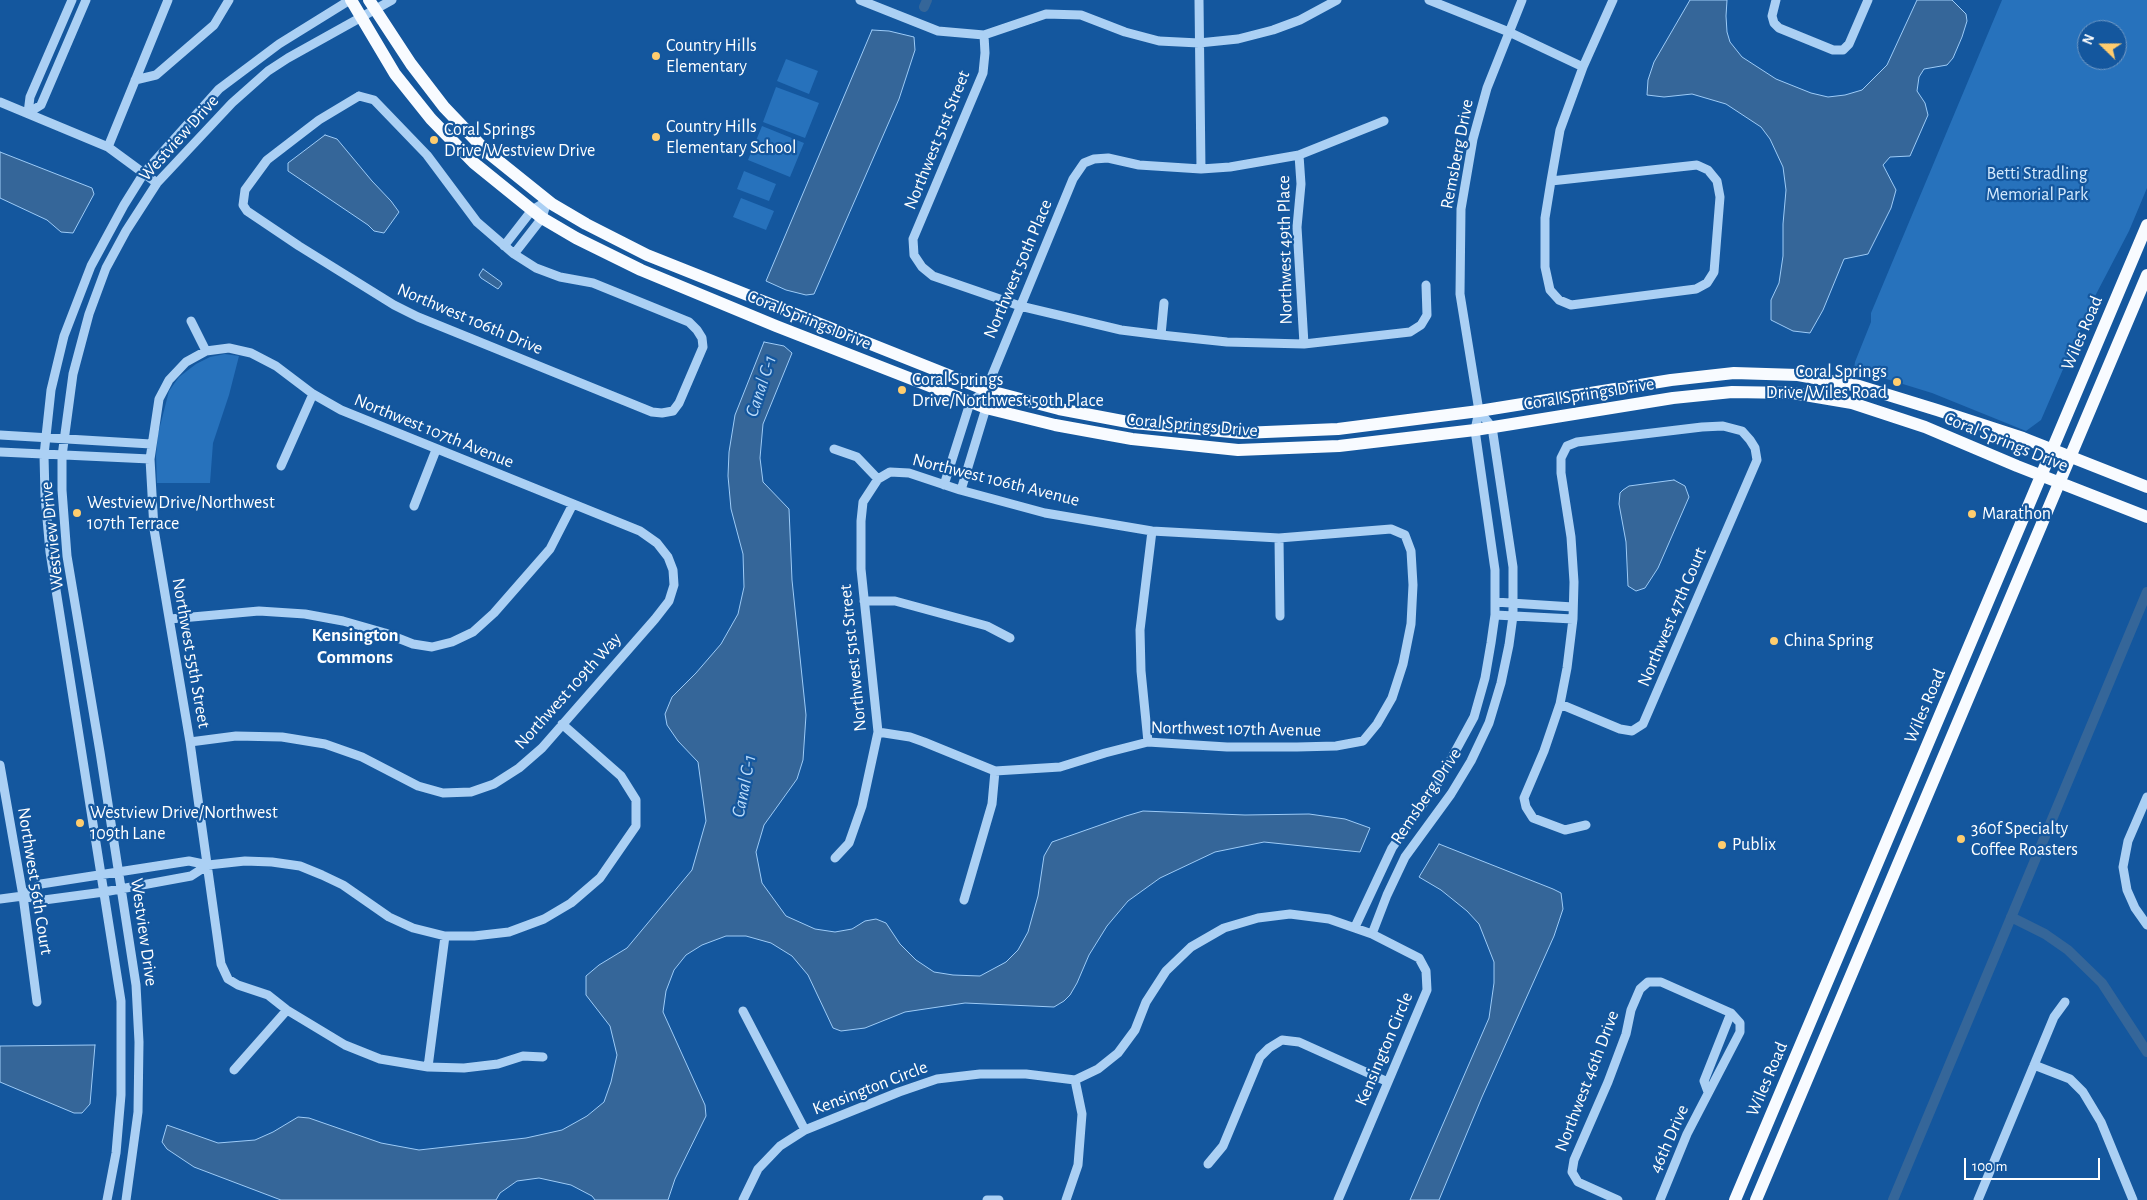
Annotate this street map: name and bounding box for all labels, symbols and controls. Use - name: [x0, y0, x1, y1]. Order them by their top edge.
- north arrow: [2077, 20, 2127, 70]
- text: N: [2081, 33, 2097, 47]
- place label: Country Hills Elementary: [666, 35, 757, 78]
- marker: Country Hills Elementary: [650, 50, 662, 62]
- street label: Northwest 51st Street: [899, 67, 975, 213]
- street label: Westview Drive: [135, 90, 223, 186]
- street label: Remsberg Drive: [1436, 97, 1478, 211]
- place label: Country Hills Elementary School: [666, 116, 796, 158]
- place label: Coral Springs Drive/Westview Drive: [444, 119, 595, 162]
- marker: Country Hills Elementary School: [650, 131, 662, 143]
- marker: Coral Springs Drive/Westview Drive: [428, 134, 440, 146]
- park label: Betti Stradling Memorial Park: [1986, 163, 2088, 205]
- street label: Northwest 49th Place: [1273, 175, 1297, 325]
- street label: Northwest 50th Place: [979, 196, 1057, 342]
- street label: Northwest 106th Drive: [394, 279, 546, 359]
- street label: Coral Springs Drive: [744, 285, 874, 355]
- street label: Wiles Road: [2057, 293, 2107, 373]
- water label: Canal C-1: [740, 352, 782, 420]
- place label: Coral Springs Drive/Wiles Road: [1766, 361, 1887, 404]
- place label: Coral Springs Drive/Northwest 50th Place: [912, 369, 1104, 412]
- street label: Coral Springs Drive: [1522, 373, 1656, 415]
- marker: Coral Springs Drive/Wiles Road: [1891, 376, 1903, 388]
- marker: Coral Springs Drive/Northwest 50th Place: [896, 384, 908, 396]
- street label: Northwest 107th Avenue: [351, 389, 517, 473]
- street label: Coral Springs Drive: [1941, 407, 2071, 477]
- street label: Coral Springs Drive: [1125, 408, 1259, 442]
- street label: Northwest 106th Avenue: [910, 449, 1082, 511]
- street label: Westview Drive: [36, 481, 68, 591]
- place label: Westview Drive/Northwest 107th Terrace: [87, 492, 275, 534]
- place label: Marathon: [1982, 503, 2051, 525]
- marker: Westview Drive/Northwest 107th Terrace: [71, 507, 83, 519]
- marker: Marathon: [1966, 508, 1978, 520]
- street label: Northwest 47th Court: [1633, 544, 1711, 690]
- street label: Northwest 55th Street: [167, 576, 215, 730]
- street label: Northwest 51st Street: [835, 583, 871, 733]
- district label: Kensington Commons: [311, 624, 399, 668]
- street label: Northwest 109th Way: [510, 628, 626, 754]
- place label: China Spring: [1784, 630, 1873, 652]
- marker: China Spring: [1768, 635, 1780, 647]
- street label: Wiles Road: [1900, 666, 1950, 746]
- street label: Northwest 107th Avenue: [1151, 717, 1321, 741]
- street label: Remsberg Drive: [1386, 744, 1466, 848]
- water label: Canal C-1: [727, 753, 761, 819]
- place label: Westview Drive/Northwest 109th Lane: [90, 802, 278, 844]
- street label: Northwest 56th Court: [13, 806, 57, 956]
- marker: Westview Drive/Northwest 109th Lane: [74, 817, 86, 829]
- place label: 360f Specialty Coffee Roasters: [1971, 818, 2078, 861]
- marker: 360f Specialty Coffee Roasters: [1955, 833, 1967, 845]
- place label: Publix: [1732, 834, 1776, 856]
- marker: Publix: [1716, 839, 1728, 851]
- street label: Westview Drive: [126, 877, 162, 987]
- street label: Kensington Circle: [1350, 989, 1418, 1109]
- street label: Northwest 46th Drive: [1550, 1007, 1624, 1155]
- street label: Wiles Road: [1742, 1039, 1792, 1119]
- street label: Kensington Circle: [809, 1056, 931, 1120]
- street label: 46th Drive: [1644, 1101, 1694, 1177]
- scale bar: [1967, 1148, 2103, 1180]
- text: 100 m: [1972, 1159, 2007, 1174]

